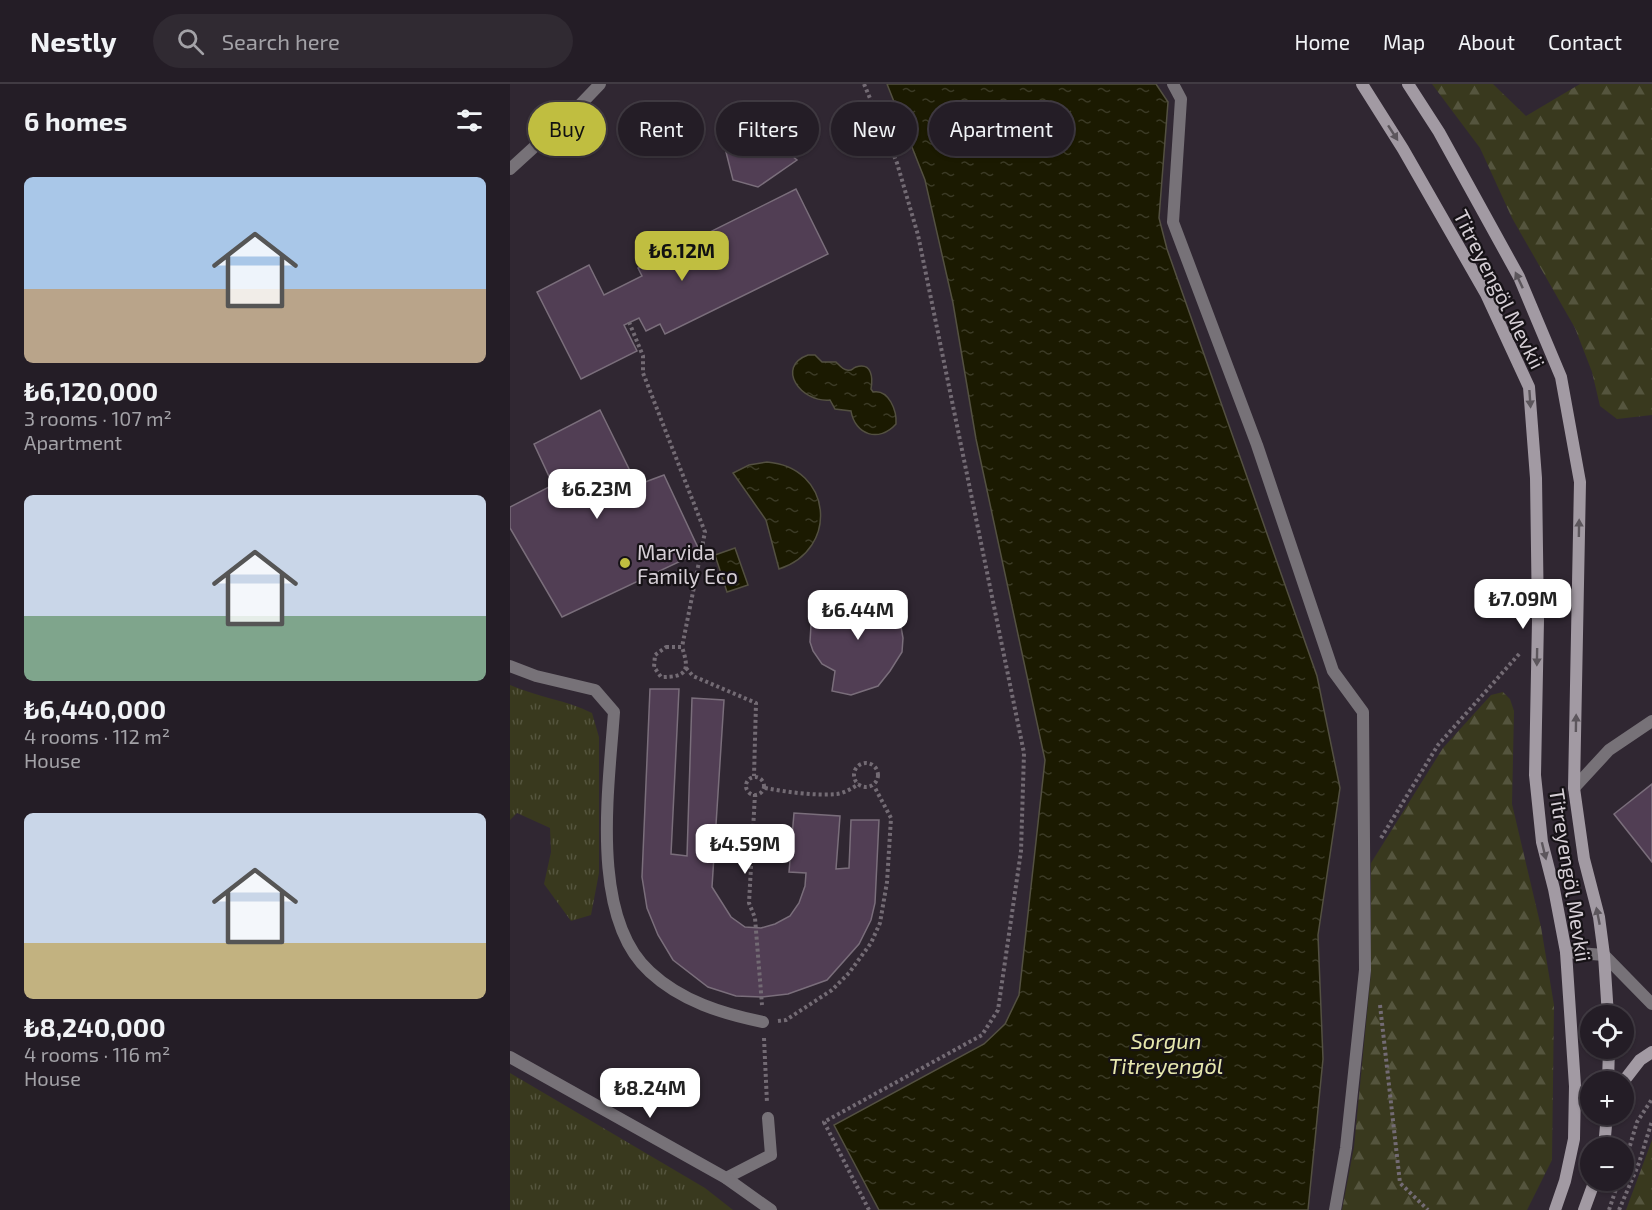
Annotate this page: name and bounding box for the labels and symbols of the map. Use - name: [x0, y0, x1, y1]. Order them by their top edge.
- one-way arrow: [1388, 125, 1399, 141]
- street label: Titreyengöl Mevkii: [1449, 205, 1551, 373]
- pin: ₺6.12M: [633, 231, 731, 282]
- one-way arrow: [1515, 272, 1524, 289]
- one-way arrow: [1525, 389, 1535, 408]
- pin: ₺6.23M: [548, 469, 646, 520]
- one-way arrow: [1575, 519, 1584, 538]
- place label: Marvida Family Eco: [637, 539, 738, 588]
- marker: Marvida Family Eco: [618, 556, 632, 570]
- pin: ₺7.09M: [1474, 579, 1572, 630]
- pin: ₺6.44M: [809, 590, 907, 641]
- one-way arrow: [1532, 647, 1542, 666]
- one-way arrow: [1571, 714, 1580, 733]
- street label: Titreyengöl Mevkii: [1545, 787, 1597, 963]
- pin: ₺4.59M: [696, 824, 794, 875]
- one-way arrow: [1540, 842, 1550, 860]
- one-way arrow: [1593, 906, 1602, 925]
- water label: Sorgun Titreyengöl: [1109, 1027, 1223, 1079]
- pin: ₺8.24M: [601, 1068, 699, 1119]

